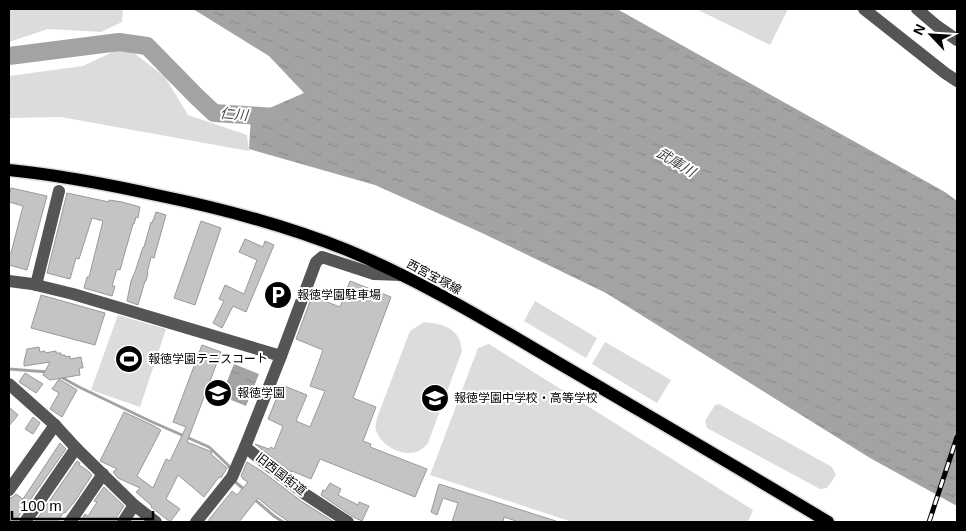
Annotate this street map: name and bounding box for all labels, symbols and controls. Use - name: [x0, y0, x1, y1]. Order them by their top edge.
- north arrow: [906, 10, 956, 60]
- text: N: [910, 22, 929, 37]
- water label: 仁川: [219, 105, 251, 123]
- water label: 武庫川: [654, 144, 700, 181]
- street label: 西宮宝塚線: [404, 257, 464, 297]
- parking icon: 報徳学園駐車場: [263, 280, 293, 310]
- place label: 報徳学園駐車場: [297, 288, 381, 302]
- sports icon: 報徳学園テニスコート: [114, 344, 144, 374]
- place label: 報徳学園テニスコート: [148, 352, 268, 366]
- school or university icon: 報徳学園: [203, 378, 233, 408]
- school or university icon: 報徳学園中学校・高等学校: [420, 383, 450, 413]
- place label: 報徳学園: [237, 386, 285, 400]
- place label: 報徳学園中学校・高等学校: [454, 391, 598, 405]
- street label: 旧西国街道: [253, 450, 309, 498]
- scale bar: [12, 488, 154, 520]
- text: 100 m: [20, 497, 62, 514]

